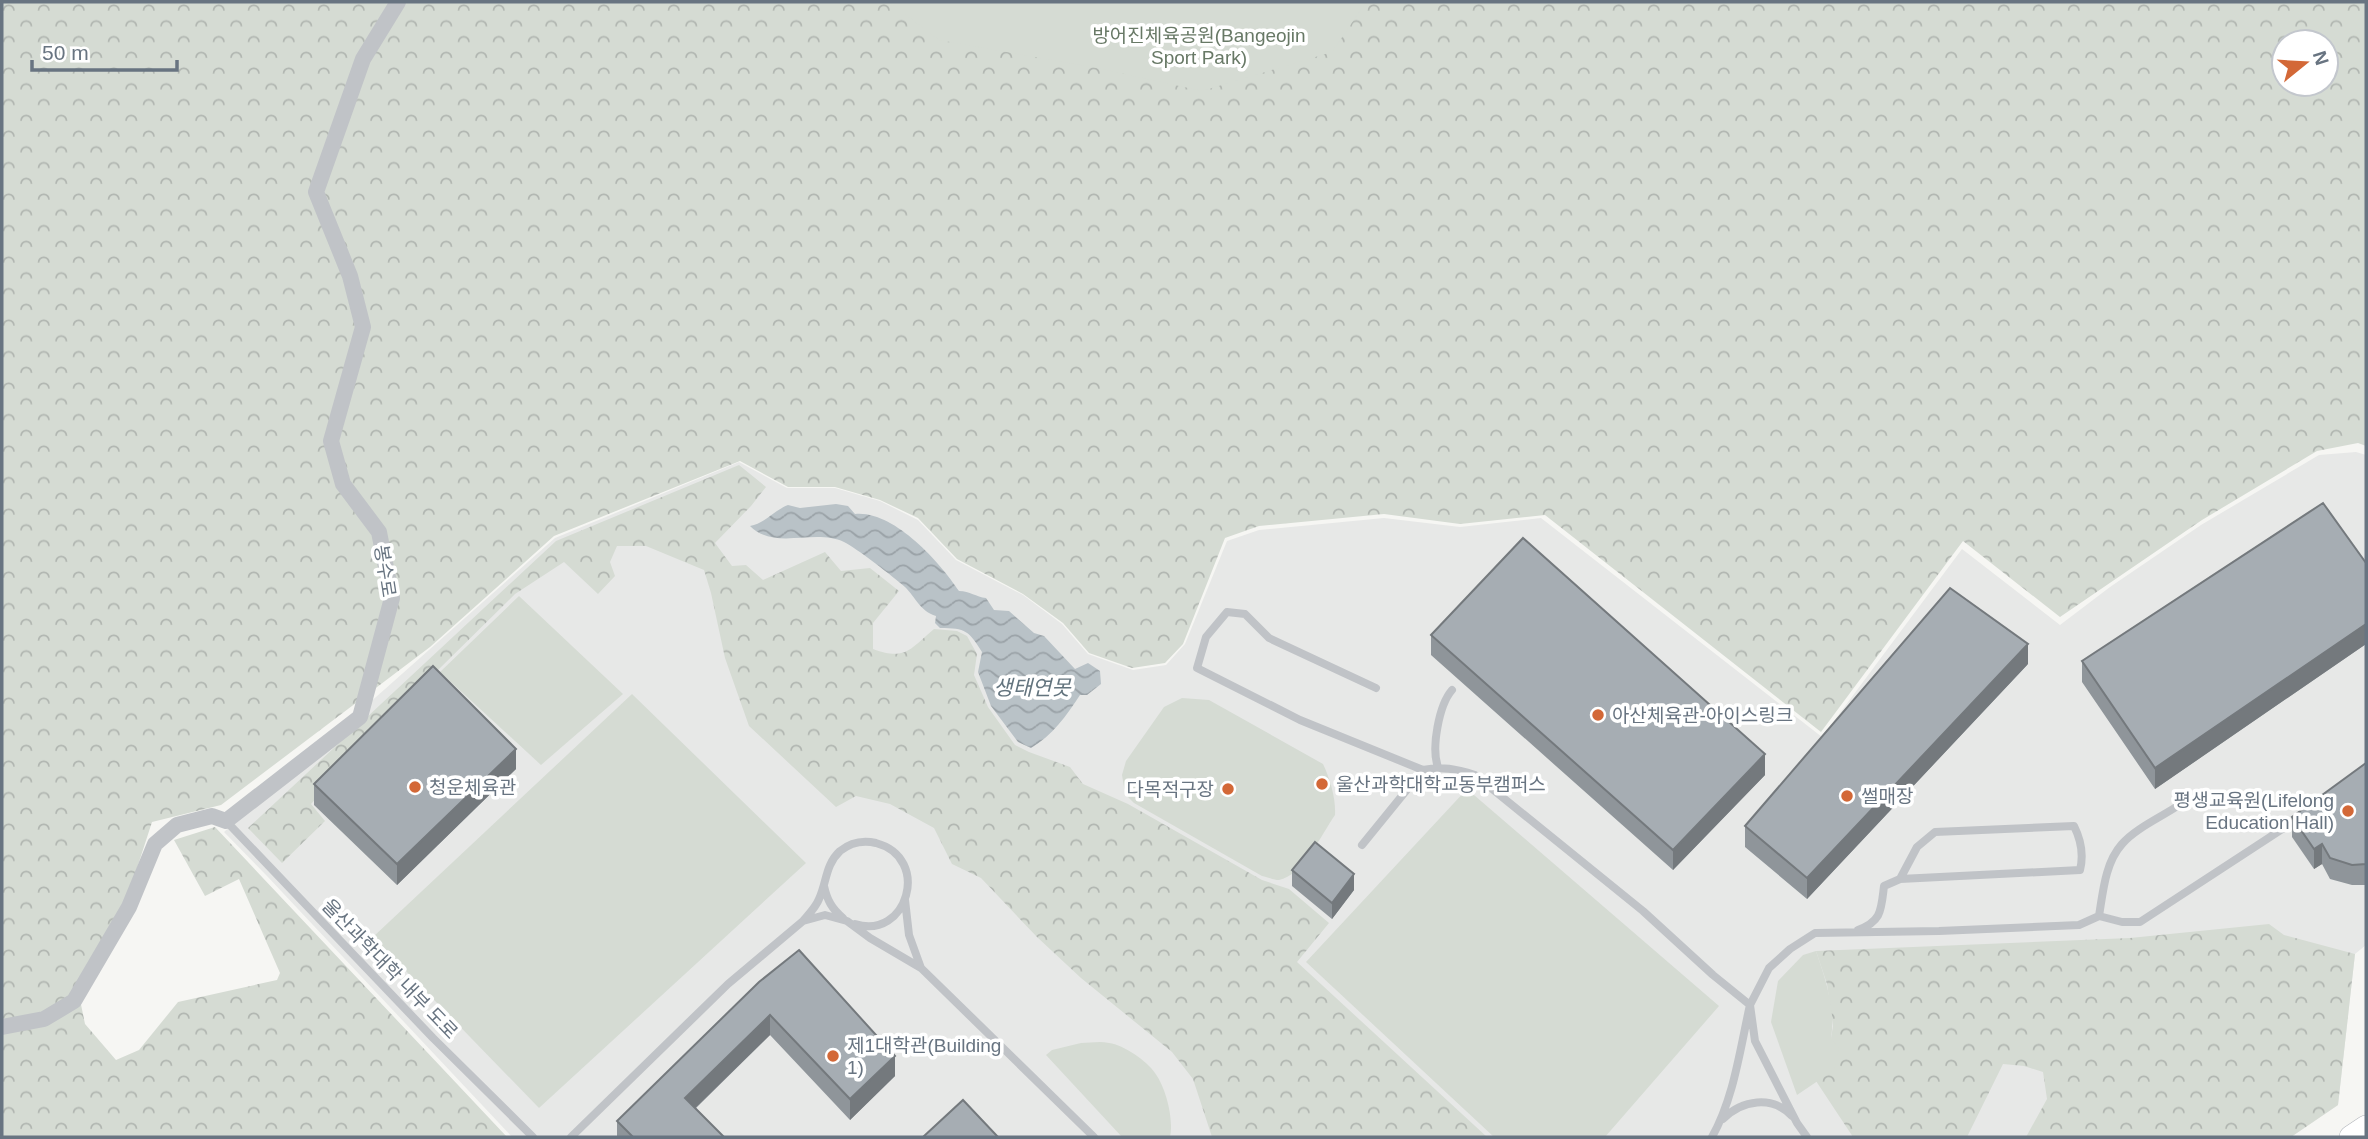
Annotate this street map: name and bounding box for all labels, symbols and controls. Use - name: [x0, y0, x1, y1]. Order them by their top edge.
- park label: 방어진체육공원(Bangeojin Sport Park): [1092, 25, 1306, 68]
- scale bar: [32, 28, 177, 72]
- north arrow: [2270, 28, 2340, 98]
- text: 50 m: [42, 41, 89, 64]
- text: N: [2309, 48, 2333, 68]
- street label: 봉수로: [371, 543, 399, 599]
- water label: 생태연못: [993, 676, 1072, 699]
- place label: 아산체육관-아이스링크: [1612, 705, 1793, 726]
- marker: 아산체육관-아이스링크: [1590, 707, 1606, 723]
- place label: 울산과학대학교동부캠퍼스: [1336, 774, 1546, 795]
- marker: 울산과학대학교동부캠퍼스: [1314, 776, 1330, 792]
- place label: 청운체육관: [429, 777, 516, 798]
- marker: 청운체육관: [407, 779, 423, 795]
- place label: 다목적구장: [1127, 779, 1214, 800]
- marker: 다목적구장: [1220, 781, 1236, 797]
- place label: 썰매장: [1861, 786, 1913, 807]
- marker: 썰매장: [1839, 788, 1855, 804]
- place label: 평생교육원(Lifelong Education Hall): [2174, 790, 2334, 833]
- marker: 평생교육원(Lifelong Education Hall): [2340, 803, 2356, 819]
- street label: 울산과학대학 내부 도로: [318, 895, 462, 1043]
- place label: 제1대학관(Building 1): [847, 1035, 1001, 1078]
- marker: 제1대학관(Building 1): [825, 1048, 841, 1064]

